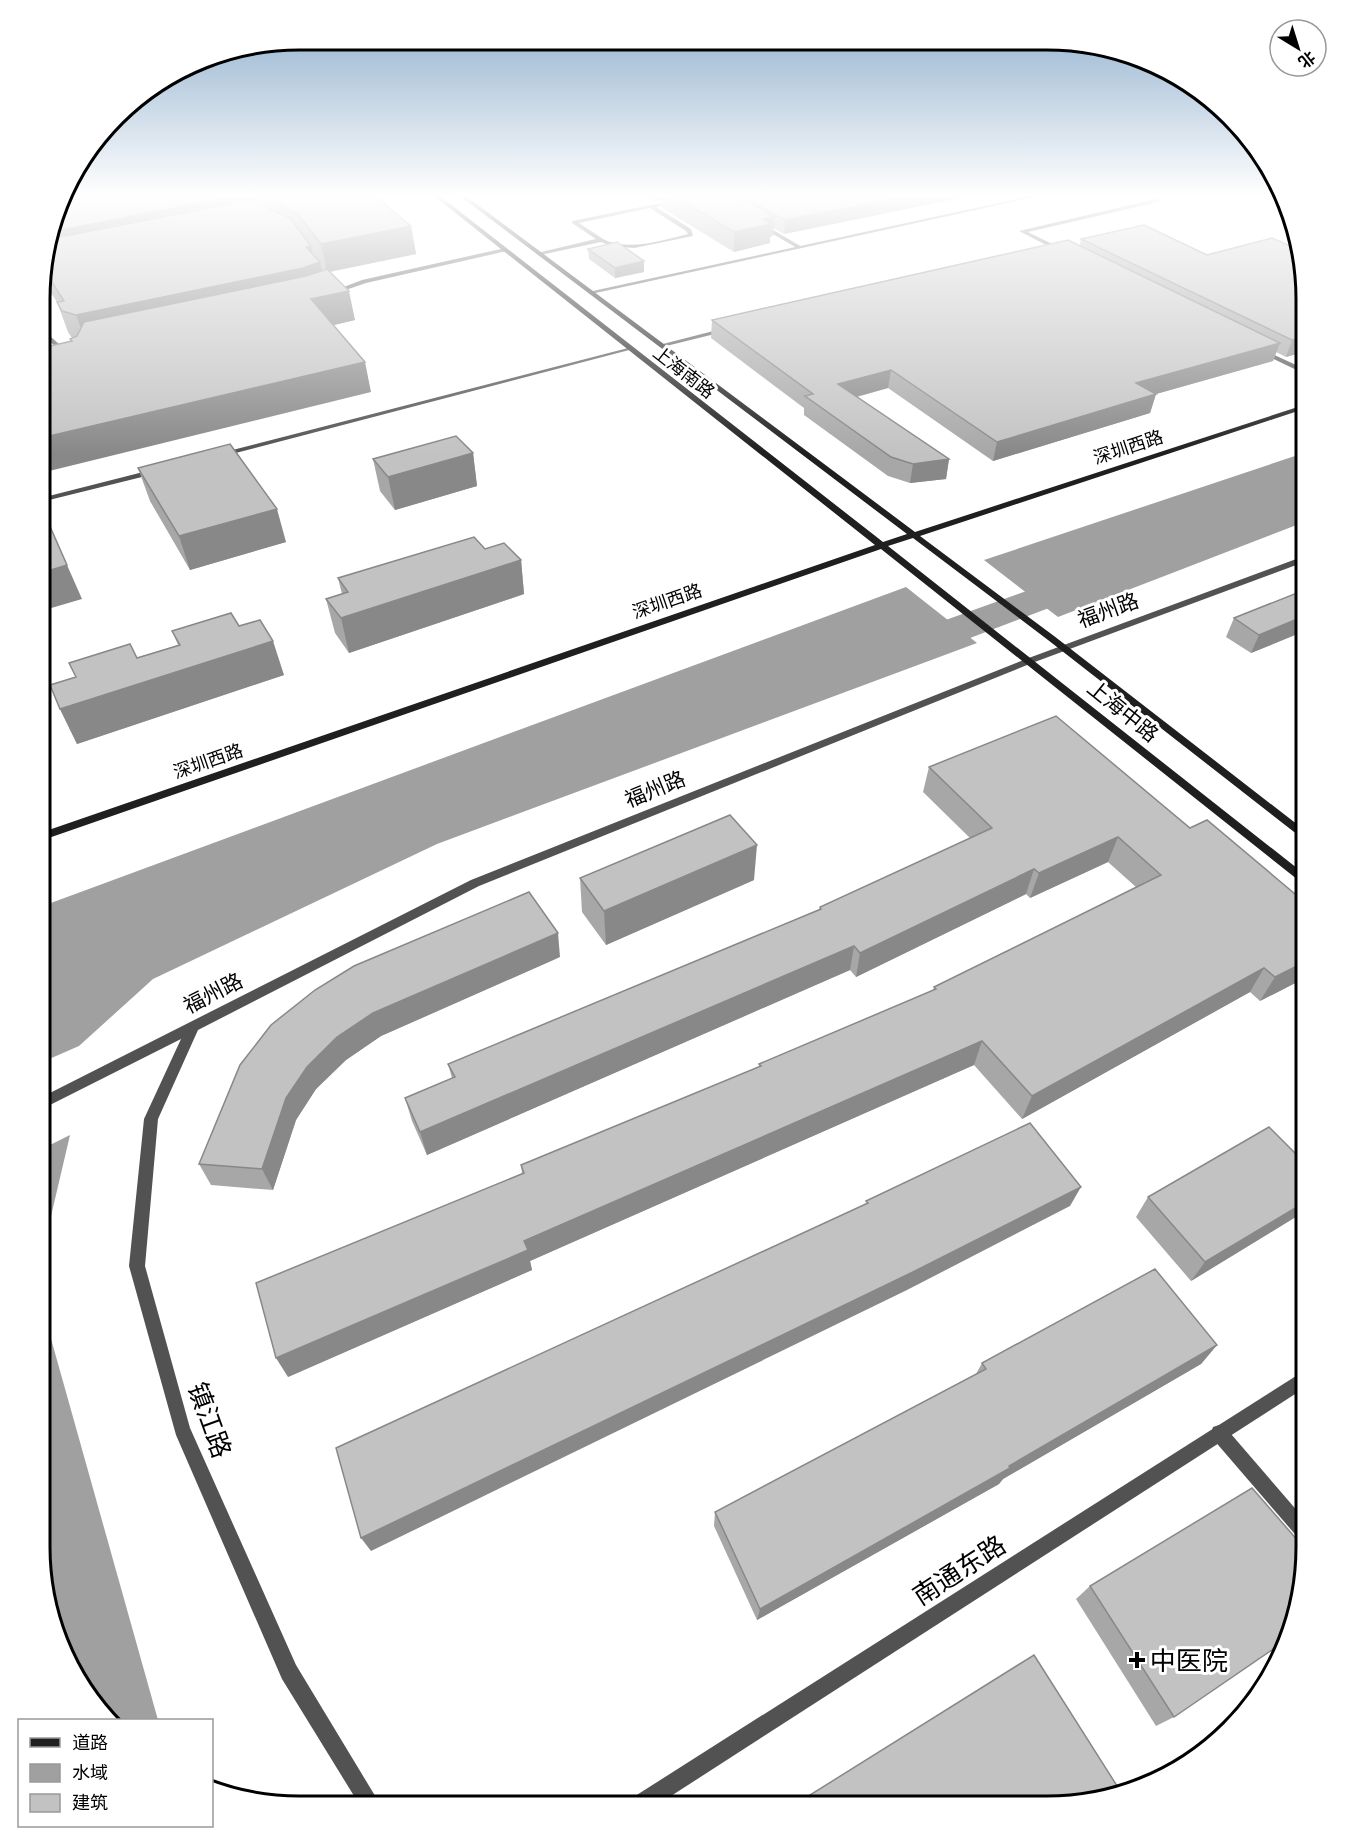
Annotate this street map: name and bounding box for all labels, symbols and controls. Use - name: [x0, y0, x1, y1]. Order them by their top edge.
- north arrow: [1268, 18, 1328, 78]
- text: 北: [1295, 47, 1320, 73]
- street label: 上海南路: [649, 342, 719, 402]
- street label: 深圳西路: [1091, 426, 1165, 468]
- street label: 深圳西路: [630, 579, 704, 623]
- street label: 福州路: [1074, 587, 1142, 633]
- street label: 上海中路: [1082, 675, 1164, 747]
- street label: 深圳西路: [171, 739, 245, 783]
- street label: 福州路: [621, 766, 689, 812]
- street label: 福州路: [179, 968, 247, 1018]
- street label: 镇江路: [182, 1378, 238, 1462]
- street label: 南通东路: [907, 1529, 1011, 1611]
- place label: 中医院: [1150, 1645, 1228, 1676]
- marker: 中医院: [1128, 1651, 1146, 1669]
- legend: [18, 1719, 213, 1827]
- text: 道路: [72, 1732, 108, 1753]
- text: 水域: [72, 1762, 108, 1783]
- text: 建筑: [72, 1792, 108, 1813]

